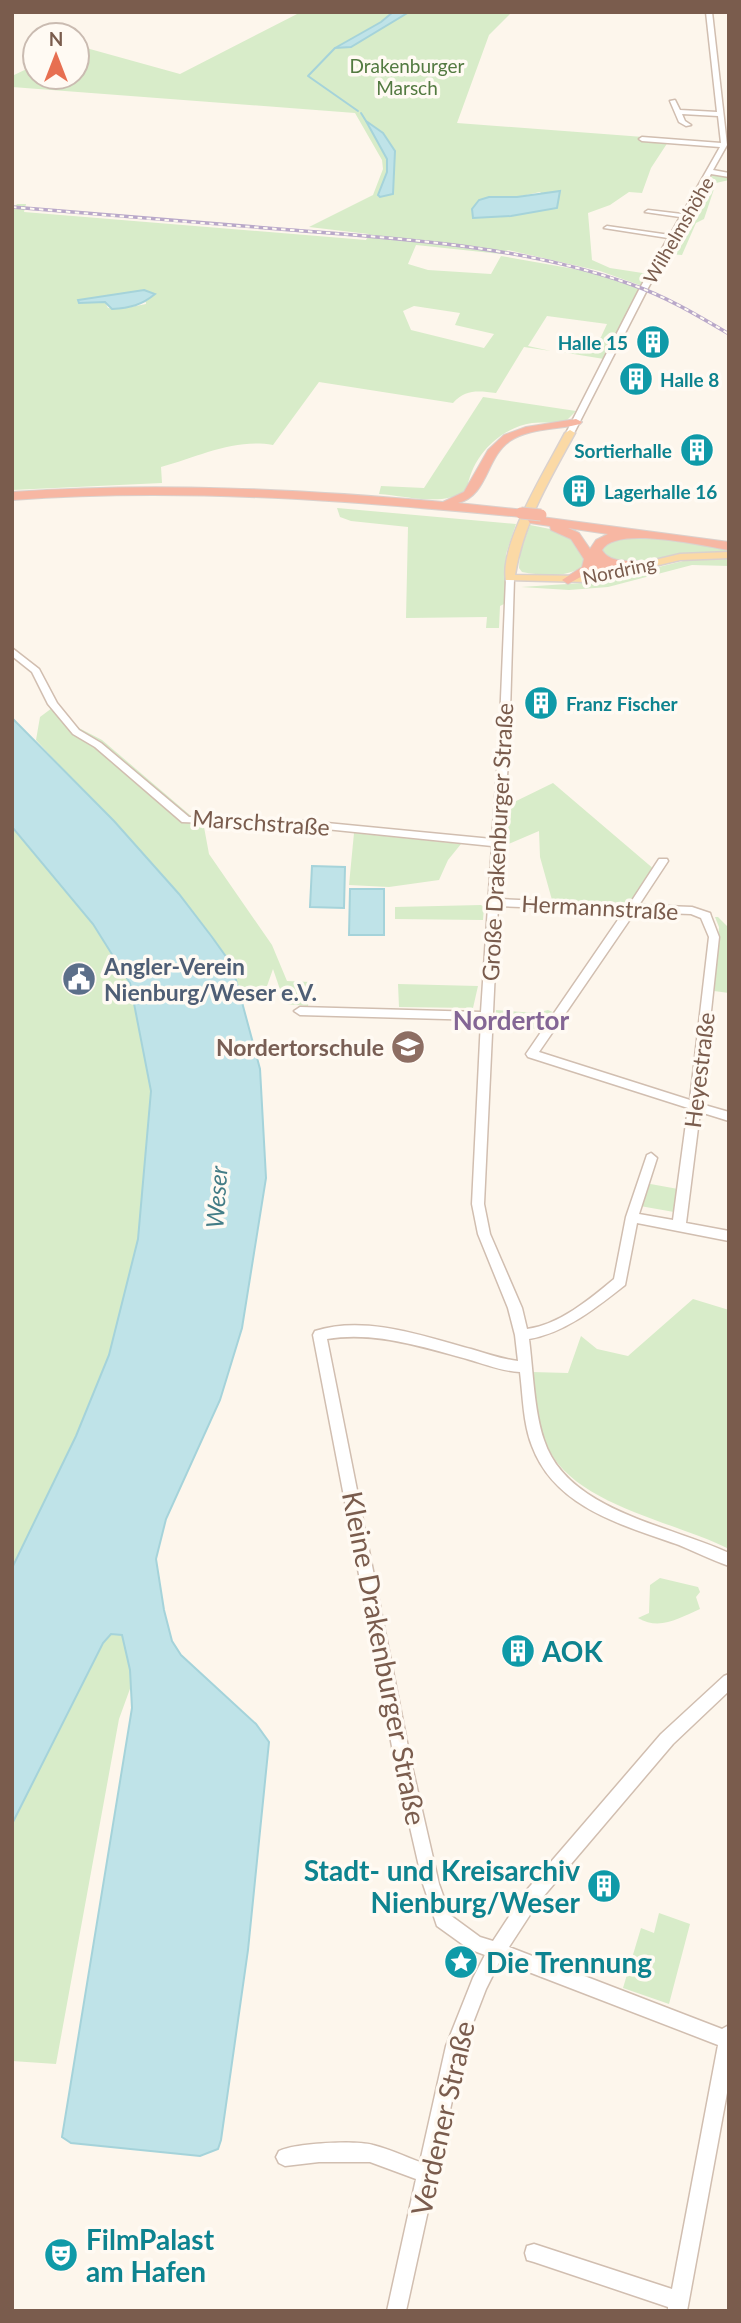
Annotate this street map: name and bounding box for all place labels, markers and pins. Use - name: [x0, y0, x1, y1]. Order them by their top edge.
- building icon: Halle 15: [634, 323, 672, 361]
- place label: Halle 15: [558, 331, 628, 354]
- building icon: Halle 8: [617, 360, 655, 398]
- place label: Halle 8: [660, 368, 719, 391]
- building icon: Sortierhalle: [678, 431, 716, 469]
- place label: Sortierhalle: [574, 439, 672, 462]
- building icon: Lagerhalle 16: [560, 472, 598, 510]
- place label: Lagerhalle 16: [604, 480, 717, 503]
- building icon: Franz Fischer: [522, 684, 560, 722]
- place label: Franz Fischer: [566, 692, 679, 715]
- place label: Angler-Verein Nienburg/Weser e.V.: [103, 952, 317, 1006]
- public building icon: Angler-Verein Nienburg/Weser e.V.: [60, 960, 98, 998]
- school or university icon: Nordertorschule: [389, 1028, 427, 1066]
- place label: Nordertorschule: [216, 1033, 384, 1061]
- building icon: AOK: [499, 1632, 537, 1670]
- place label: AOK: [541, 1634, 603, 1668]
- place label: Stadt- und Kreisarchiv Nienburg/Weser: [304, 1853, 581, 1919]
- building icon: Stadt- und Kreisarchiv Nienburg/Weser: [585, 1867, 623, 1905]
- place icon: Die Trennung: [442, 1943, 480, 1981]
- place label: Die Trennung: [486, 1945, 652, 1979]
- place label: FilmPalast am Hafen: [86, 2222, 215, 2288]
- theatre icon: FilmPalast am Hafen: [42, 2236, 80, 2274]

